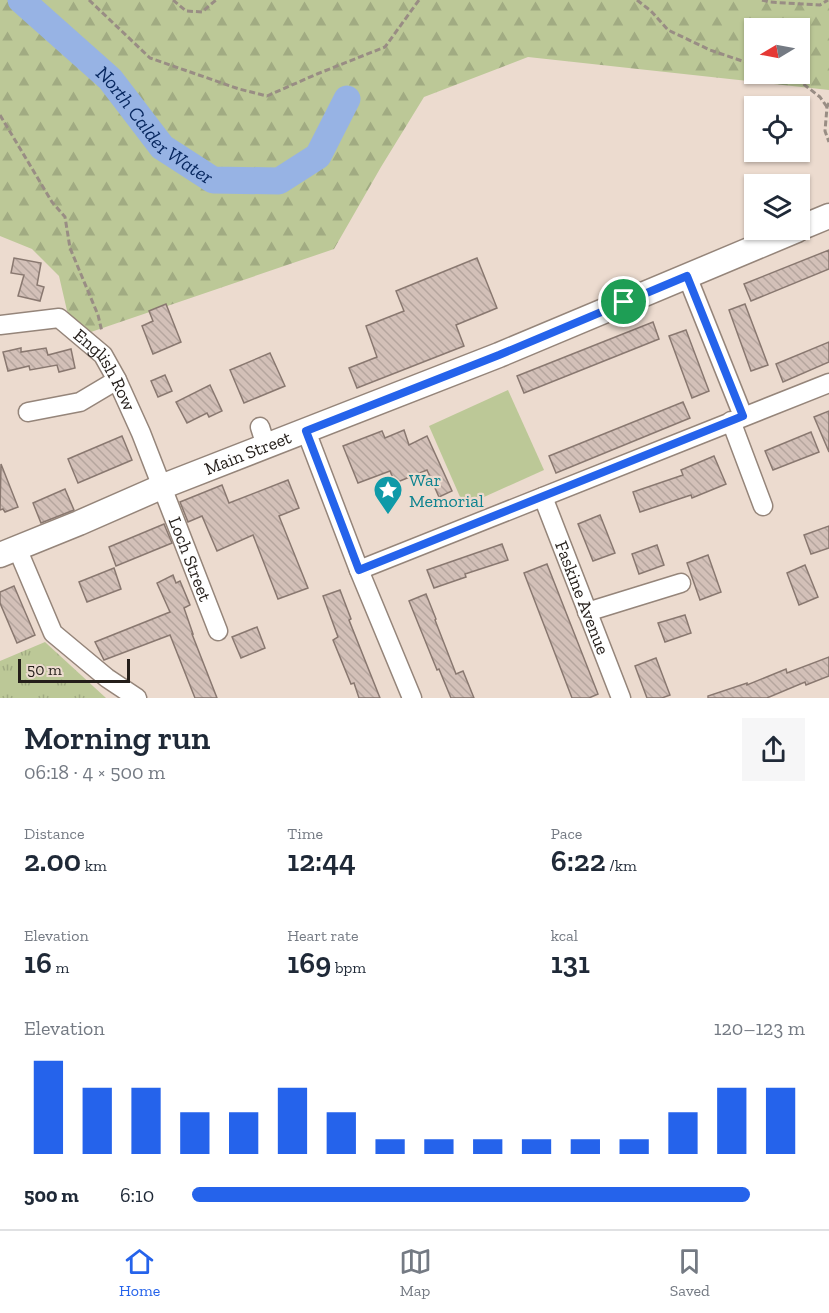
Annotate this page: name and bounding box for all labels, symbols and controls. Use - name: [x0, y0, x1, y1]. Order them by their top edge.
- north arrow: [744, 18, 810, 84]
- map controls: [744, 18, 810, 240]
- water label: North Calder Water: [91, 61, 218, 189]
- button: locate: [744, 96, 810, 162]
- button: layers: [744, 174, 810, 240]
- pin: [598, 276, 649, 327]
- icon: arrive: [607, 285, 640, 318]
- street label: English Row: [69, 324, 141, 414]
- street label: Main Street: [201, 426, 295, 480]
- place label: War Memorial: [409, 469, 484, 512]
- place icon: War Memorial: [372, 474, 404, 516]
- street label: Loch Street: [164, 514, 216, 605]
- street label: Faskine Avenue: [550, 538, 614, 658]
- scale bar: [18, 656, 130, 684]
- text: 50 m: [27, 660, 62, 679]
- text: Morning run: [24, 718, 210, 757]
- button: share: [742, 718, 805, 781]
- text: 06:18 · 4 × 500 m: [24, 760, 165, 784]
- text: Distance: [24, 824, 85, 843]
- text: Time: [287, 824, 323, 843]
- text: Pace: [551, 824, 582, 843]
- text: 2.00: [24, 843, 81, 879]
- text: 12:44: [287, 843, 356, 879]
- text: 6:22: [551, 843, 606, 879]
- text: km: [81, 856, 107, 875]
- text: /km: [606, 856, 637, 875]
- text: Elevation: [24, 926, 89, 945]
- text: Heart rate: [287, 926, 358, 945]
- text: kcal: [551, 926, 578, 945]
- text: 16: [24, 945, 52, 981]
- text: 169: [287, 945, 331, 981]
- text: 131: [551, 945, 590, 981]
- text: m: [52, 958, 69, 977]
- text: bpm: [331, 958, 366, 977]
- text: Elevation: [24, 1016, 105, 1040]
- text: 120–123 m: [714, 1016, 805, 1040]
- text: 500 m: [24, 1183, 79, 1207]
- text: 6:10: [120, 1183, 154, 1207]
- tab: Home: [119, 1245, 160, 1300]
- tab: Map: [399, 1245, 432, 1300]
- tab: Saved: [670, 1245, 710, 1300]

